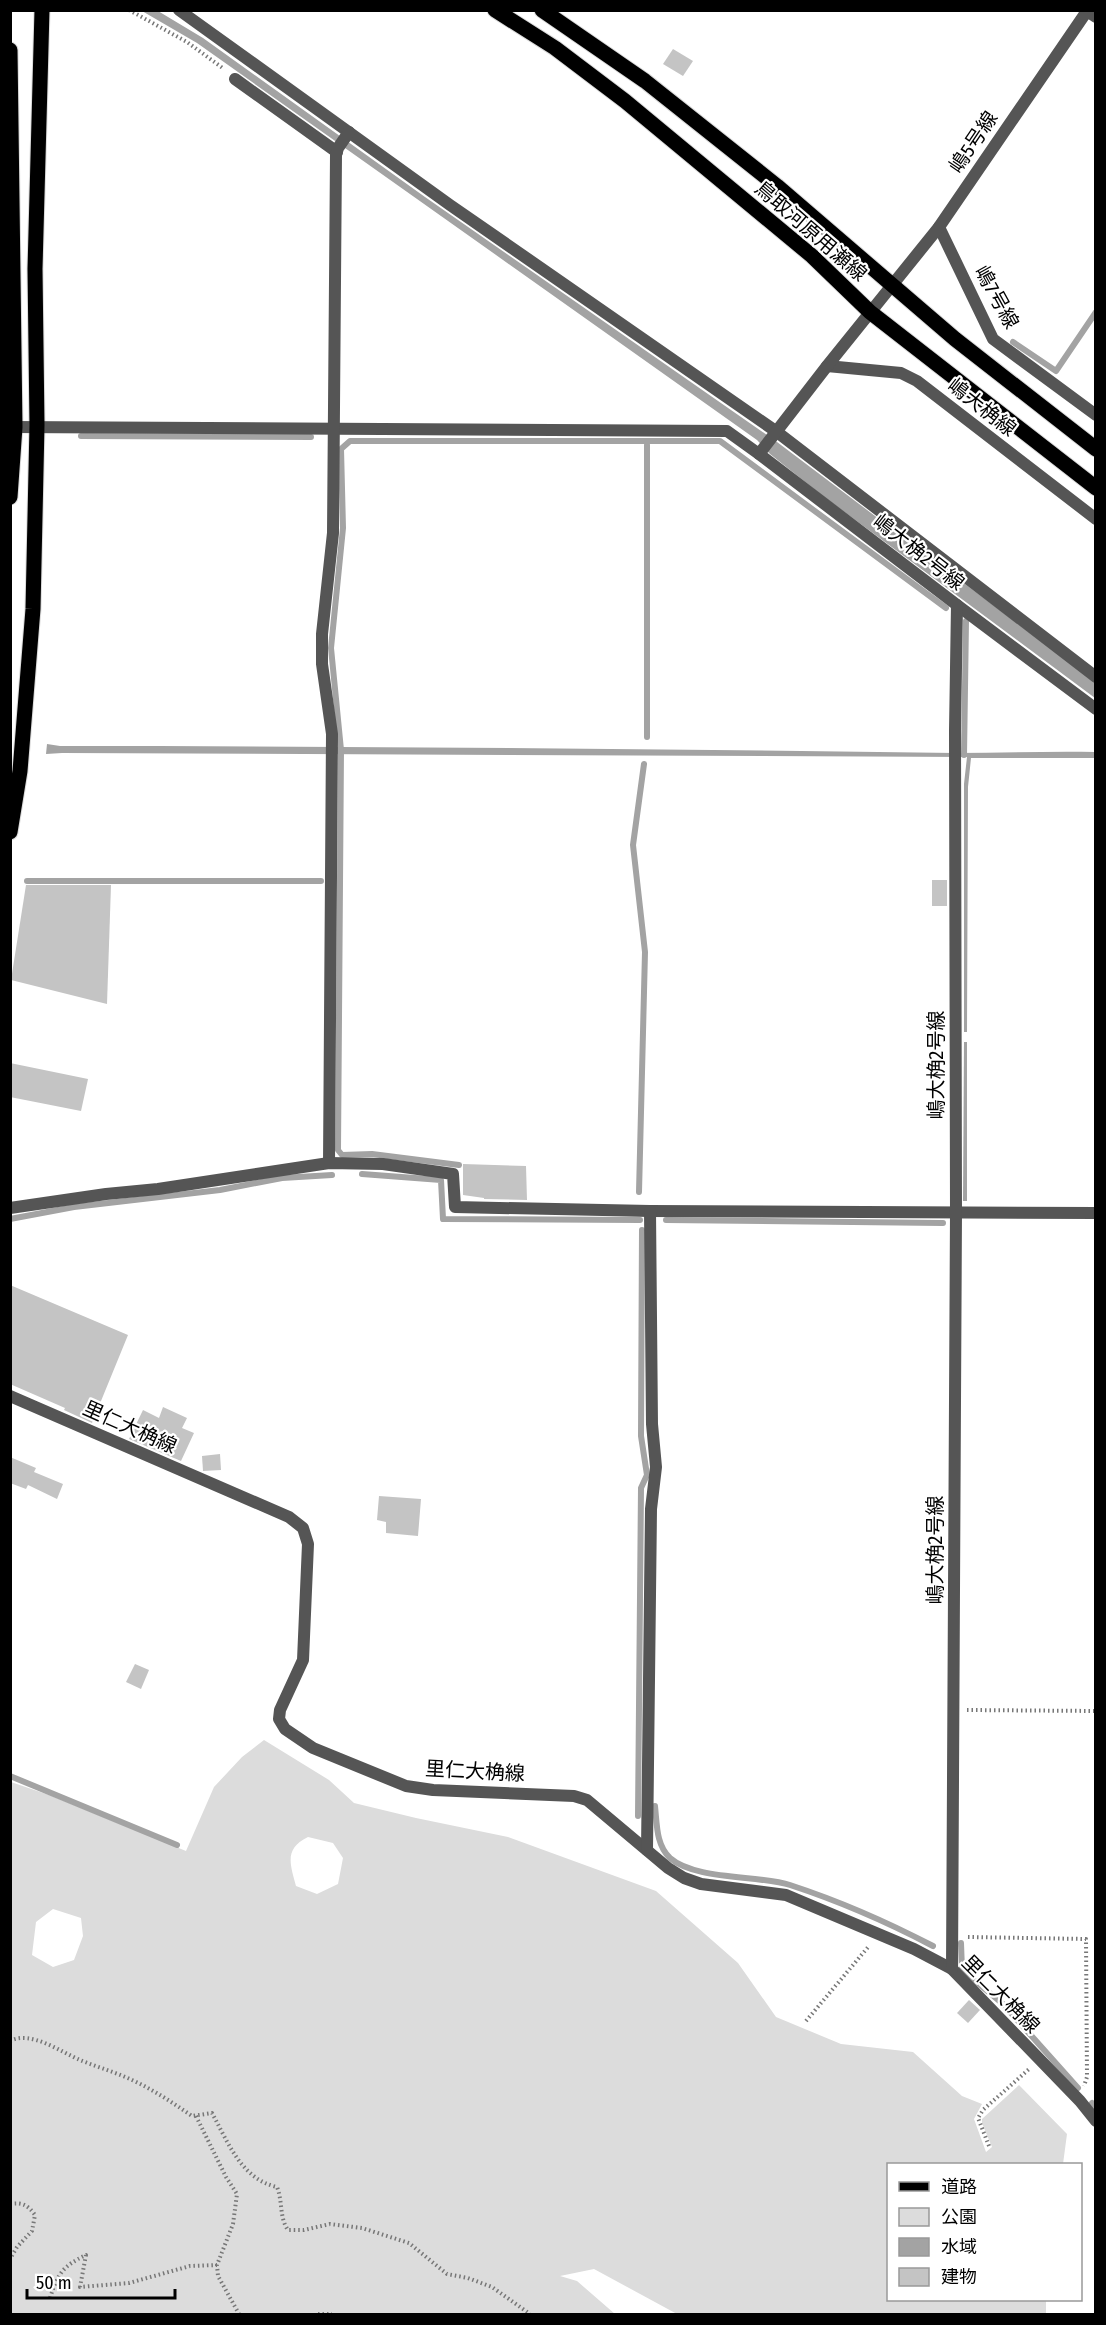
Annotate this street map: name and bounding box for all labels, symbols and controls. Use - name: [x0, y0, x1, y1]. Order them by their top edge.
- street label: 嶋5号線: [944, 107, 1002, 177]
- street label: 鳥取河原用瀬線: [750, 176, 872, 286]
- street label: 嶋7号線: [970, 261, 1024, 333]
- street label: 嶋大桷線: [943, 373, 1021, 441]
- street label: 嶋大桷2号線: [869, 509, 969, 595]
- street label: 嶋大桷2号線: [924, 1011, 948, 1119]
- street label: 里仁大桷線: [79, 1396, 181, 1458]
- street label: 嶋大桷2号線: [923, 1496, 947, 1604]
- street label: 里仁大桷線: [424, 1756, 526, 1786]
- street label: 里仁大桷線: [957, 1950, 1045, 2038]
- legend: [887, 2163, 1082, 2301]
- text: 道路: [941, 2176, 977, 2198]
- text: 公園: [941, 2206, 977, 2228]
- text: 水域: [941, 2236, 977, 2258]
- scale bar: [27, 2262, 176, 2300]
- text: 建物: [941, 2266, 977, 2288]
- text: 50 m: [36, 2272, 72, 2294]

